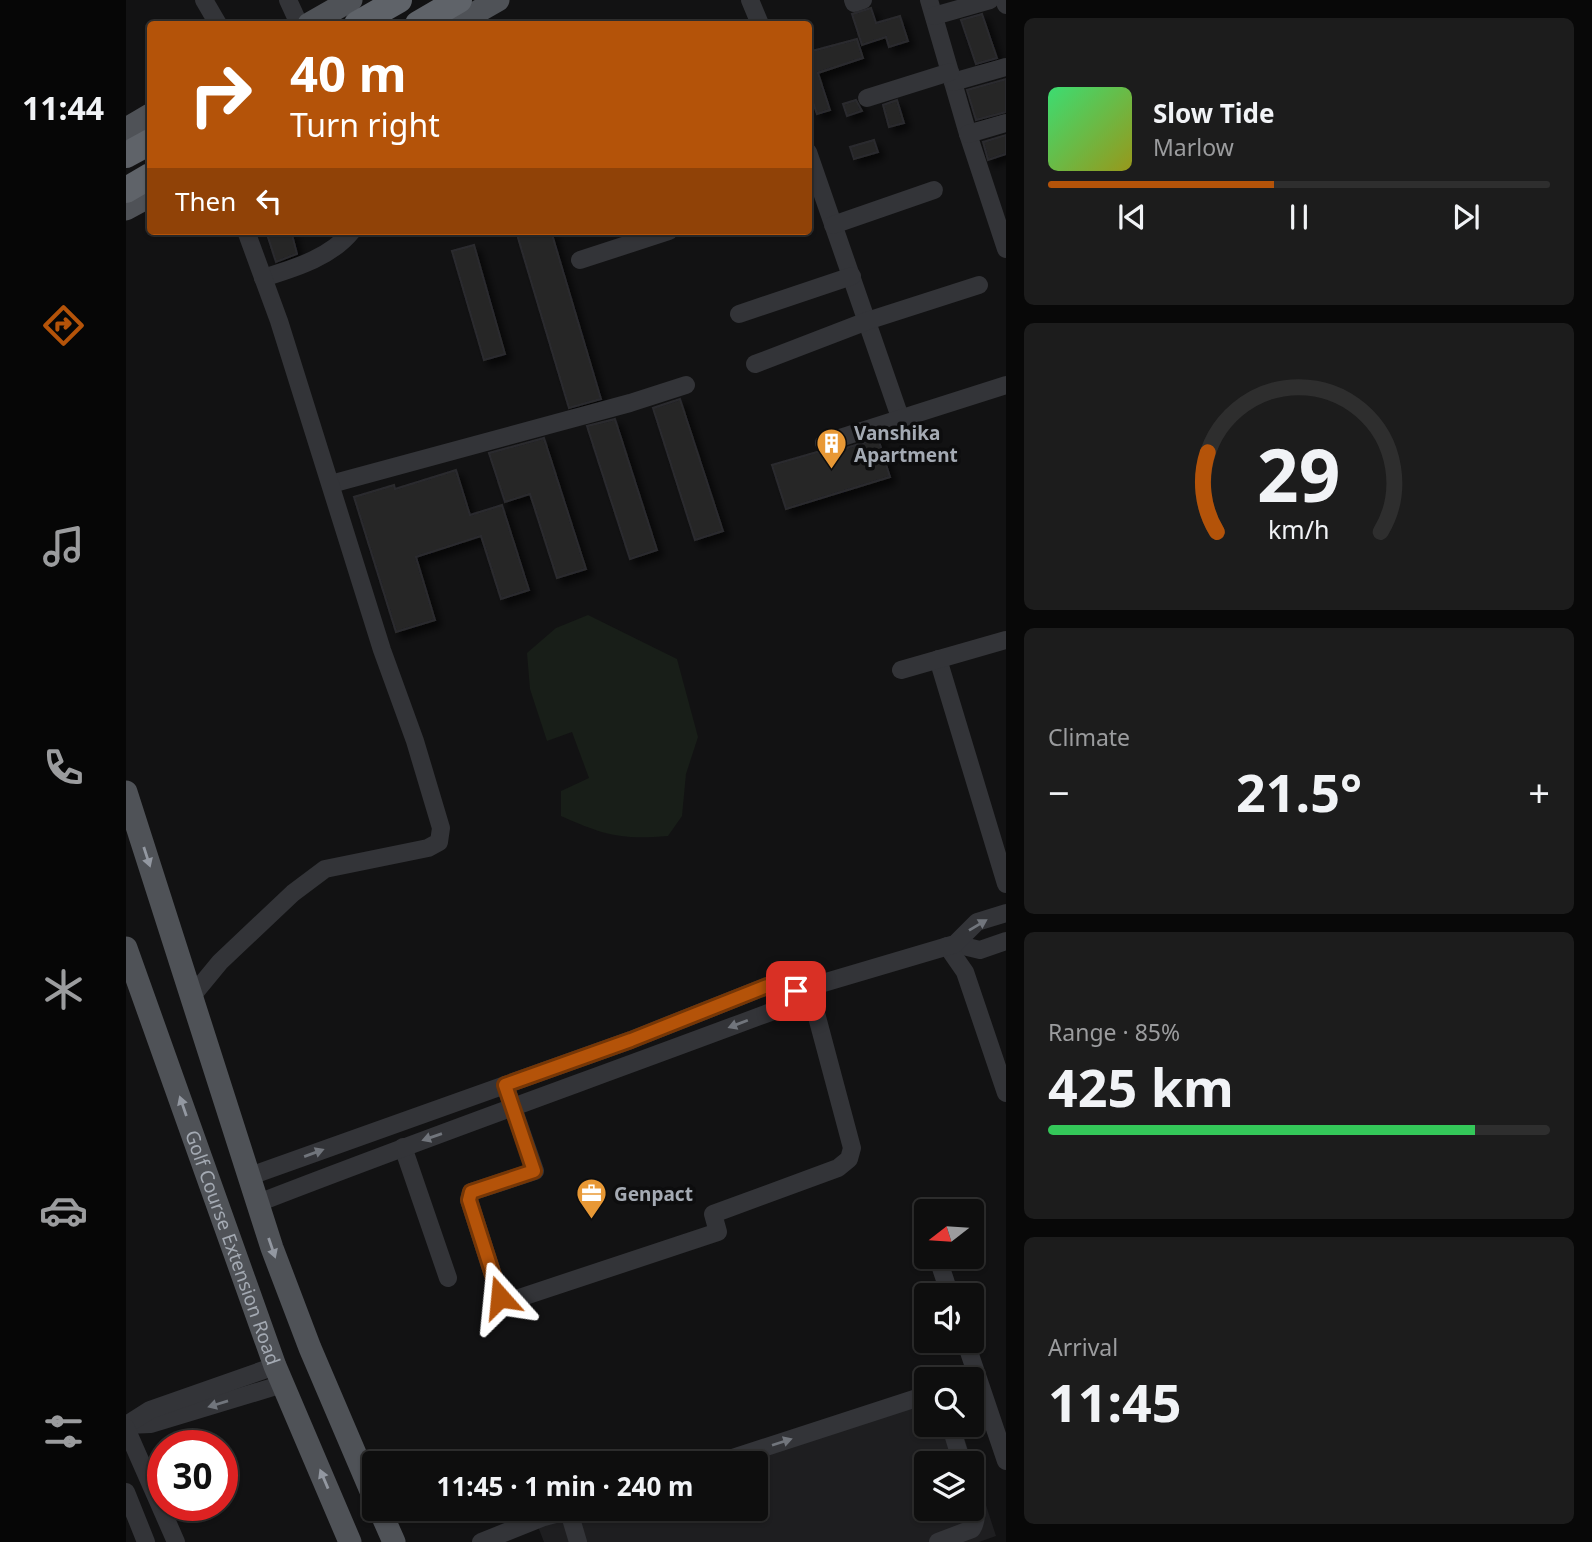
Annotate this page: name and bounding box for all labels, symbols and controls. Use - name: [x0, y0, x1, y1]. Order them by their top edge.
- text: 40 m: [290, 40, 407, 106]
- icon: right: [175, 49, 266, 140]
- text: 11:44: [22, 86, 104, 129]
- text: Slow Tide: [1153, 95, 1275, 131]
- text: Turn right: [290, 103, 440, 146]
- text: Marlow: [1153, 131, 1234, 163]
- icon: left: [250, 182, 288, 220]
- text: Then: [175, 183, 236, 219]
- icon: previous: [1113, 198, 1151, 236]
- icon: pause: [1280, 198, 1318, 236]
- icon: next: [1447, 198, 1485, 236]
- icon: directions: [39, 301, 88, 350]
- place label: Vanshika Apartment: [854, 420, 958, 468]
- text: 29: [1257, 425, 1341, 524]
- building icon: Vanshika Apartment: [814, 427, 848, 471]
- text: km/h: [1268, 512, 1330, 546]
- icon: music: [39, 522, 88, 571]
- text: Climate: [1048, 721, 1130, 753]
- icon: phone: [39, 743, 88, 792]
- text: 21.5°: [1236, 756, 1362, 827]
- text: −: [1048, 766, 1070, 818]
- text: +: [1528, 766, 1550, 818]
- one-way arrow: [142, 847, 153, 868]
- one-way arrow: [968, 919, 988, 932]
- pin: [766, 961, 826, 1021]
- icon: climate: [39, 965, 88, 1014]
- icon: arrive: [777, 972, 815, 1010]
- text: Range · 85%: [1048, 1016, 1180, 1048]
- one-way arrow: [727, 1019, 748, 1030]
- text: 425 km: [1048, 1051, 1234, 1122]
- one-way arrow: [177, 1095, 188, 1116]
- street label: Golf Course Extension Road: [179, 1127, 287, 1368]
- one-way arrow: [422, 1132, 443, 1143]
- one-way arrow: [304, 1147, 325, 1158]
- office icon: Genpact: [574, 1177, 608, 1221]
- place label: Genpact: [614, 1181, 693, 1207]
- icon: car: [39, 1186, 88, 1235]
- north arrow: [914, 1199, 984, 1269]
- map controls: [914, 1199, 984, 1521]
- one-way arrow: [267, 1238, 278, 1259]
- position arrow: [463, 1260, 537, 1334]
- button: sound: [914, 1283, 984, 1353]
- text: Arrival: [1048, 1331, 1118, 1363]
- text: 11:45: [1048, 1366, 1182, 1437]
- button: search: [914, 1367, 984, 1437]
- one-way arrow: [207, 1400, 228, 1410]
- icon: filters: [39, 1407, 88, 1456]
- speed limit sign: 30: [147, 1430, 238, 1521]
- one-way arrow: [772, 1436, 793, 1447]
- button: layers: [914, 1451, 984, 1521]
- one-way arrow: [318, 1468, 329, 1489]
- text: 11:45 · 1 min · 240 m: [437, 1468, 693, 1504]

